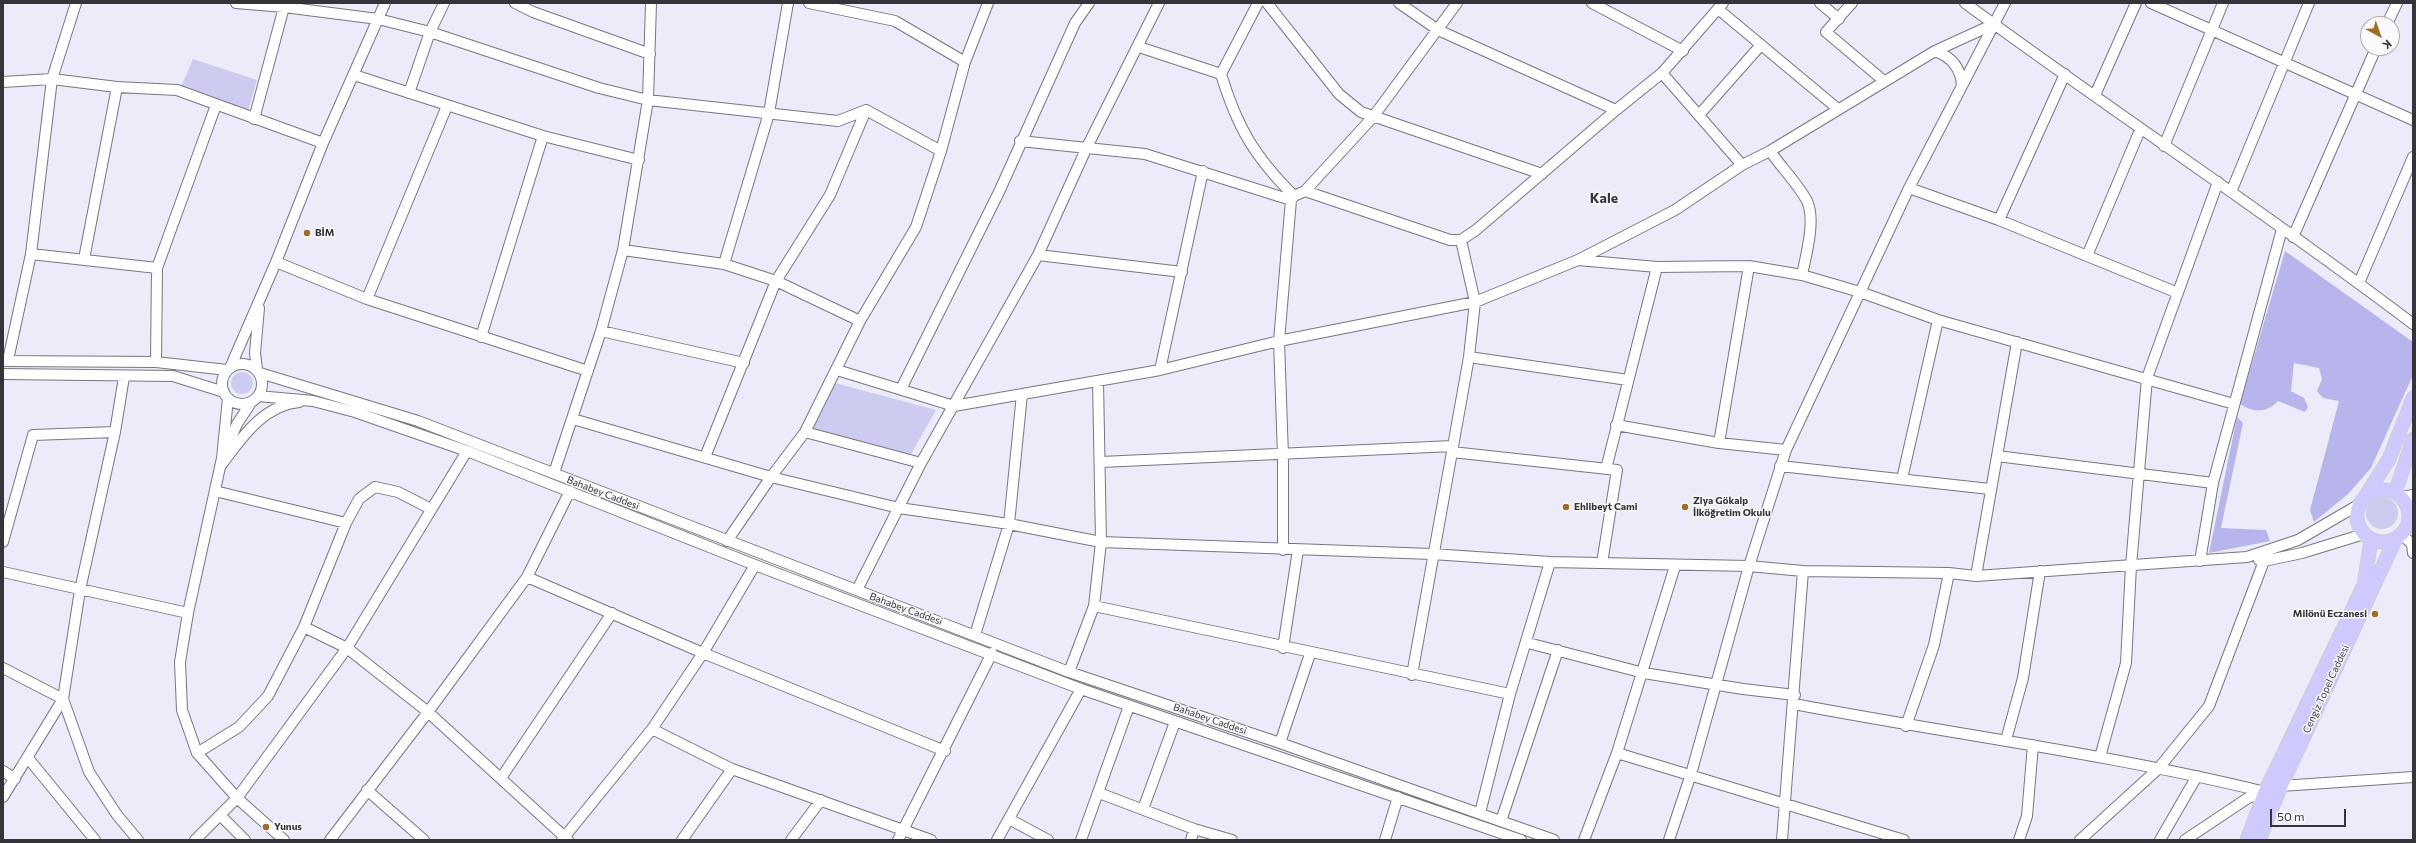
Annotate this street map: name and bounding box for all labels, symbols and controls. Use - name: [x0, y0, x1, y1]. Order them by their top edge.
- north arrow: [2360, 16, 2400, 56]
- text: K: [2380, 37, 2395, 52]
- district label: Kale: [1590, 190, 1618, 206]
- place label: BİM: [315, 227, 334, 239]
- marker: BİM: [302, 228, 312, 238]
- street label: Bahabey Caddesi: [565, 474, 641, 512]
- place label: Ziya Gökalp İlköğretim Okulu: [1693, 495, 1771, 518]
- place label: Ehlibeyt Cami: [1574, 501, 1638, 513]
- marker: Ehlibeyt Cami: [1561, 502, 1571, 512]
- marker: Ziya Gökalp İlköğretim Okulu: [1680, 502, 1690, 512]
- street label: Bahabey Caddesi: [868, 590, 944, 628]
- place label: Milönü Eczanesi: [2293, 608, 2367, 620]
- marker: Milönü Eczanesi: [2370, 609, 2380, 619]
- street label: Cengiz Topel Caddesi: [2300, 643, 2352, 735]
- street label: Bahabey Caddesi: [1172, 701, 1248, 737]
- scale bar: [2272, 801, 2348, 827]
- text: 50 m: [2277, 809, 2305, 823]
- place label: Yunus: [274, 821, 302, 833]
- marker: Yunus: [261, 822, 271, 832]

